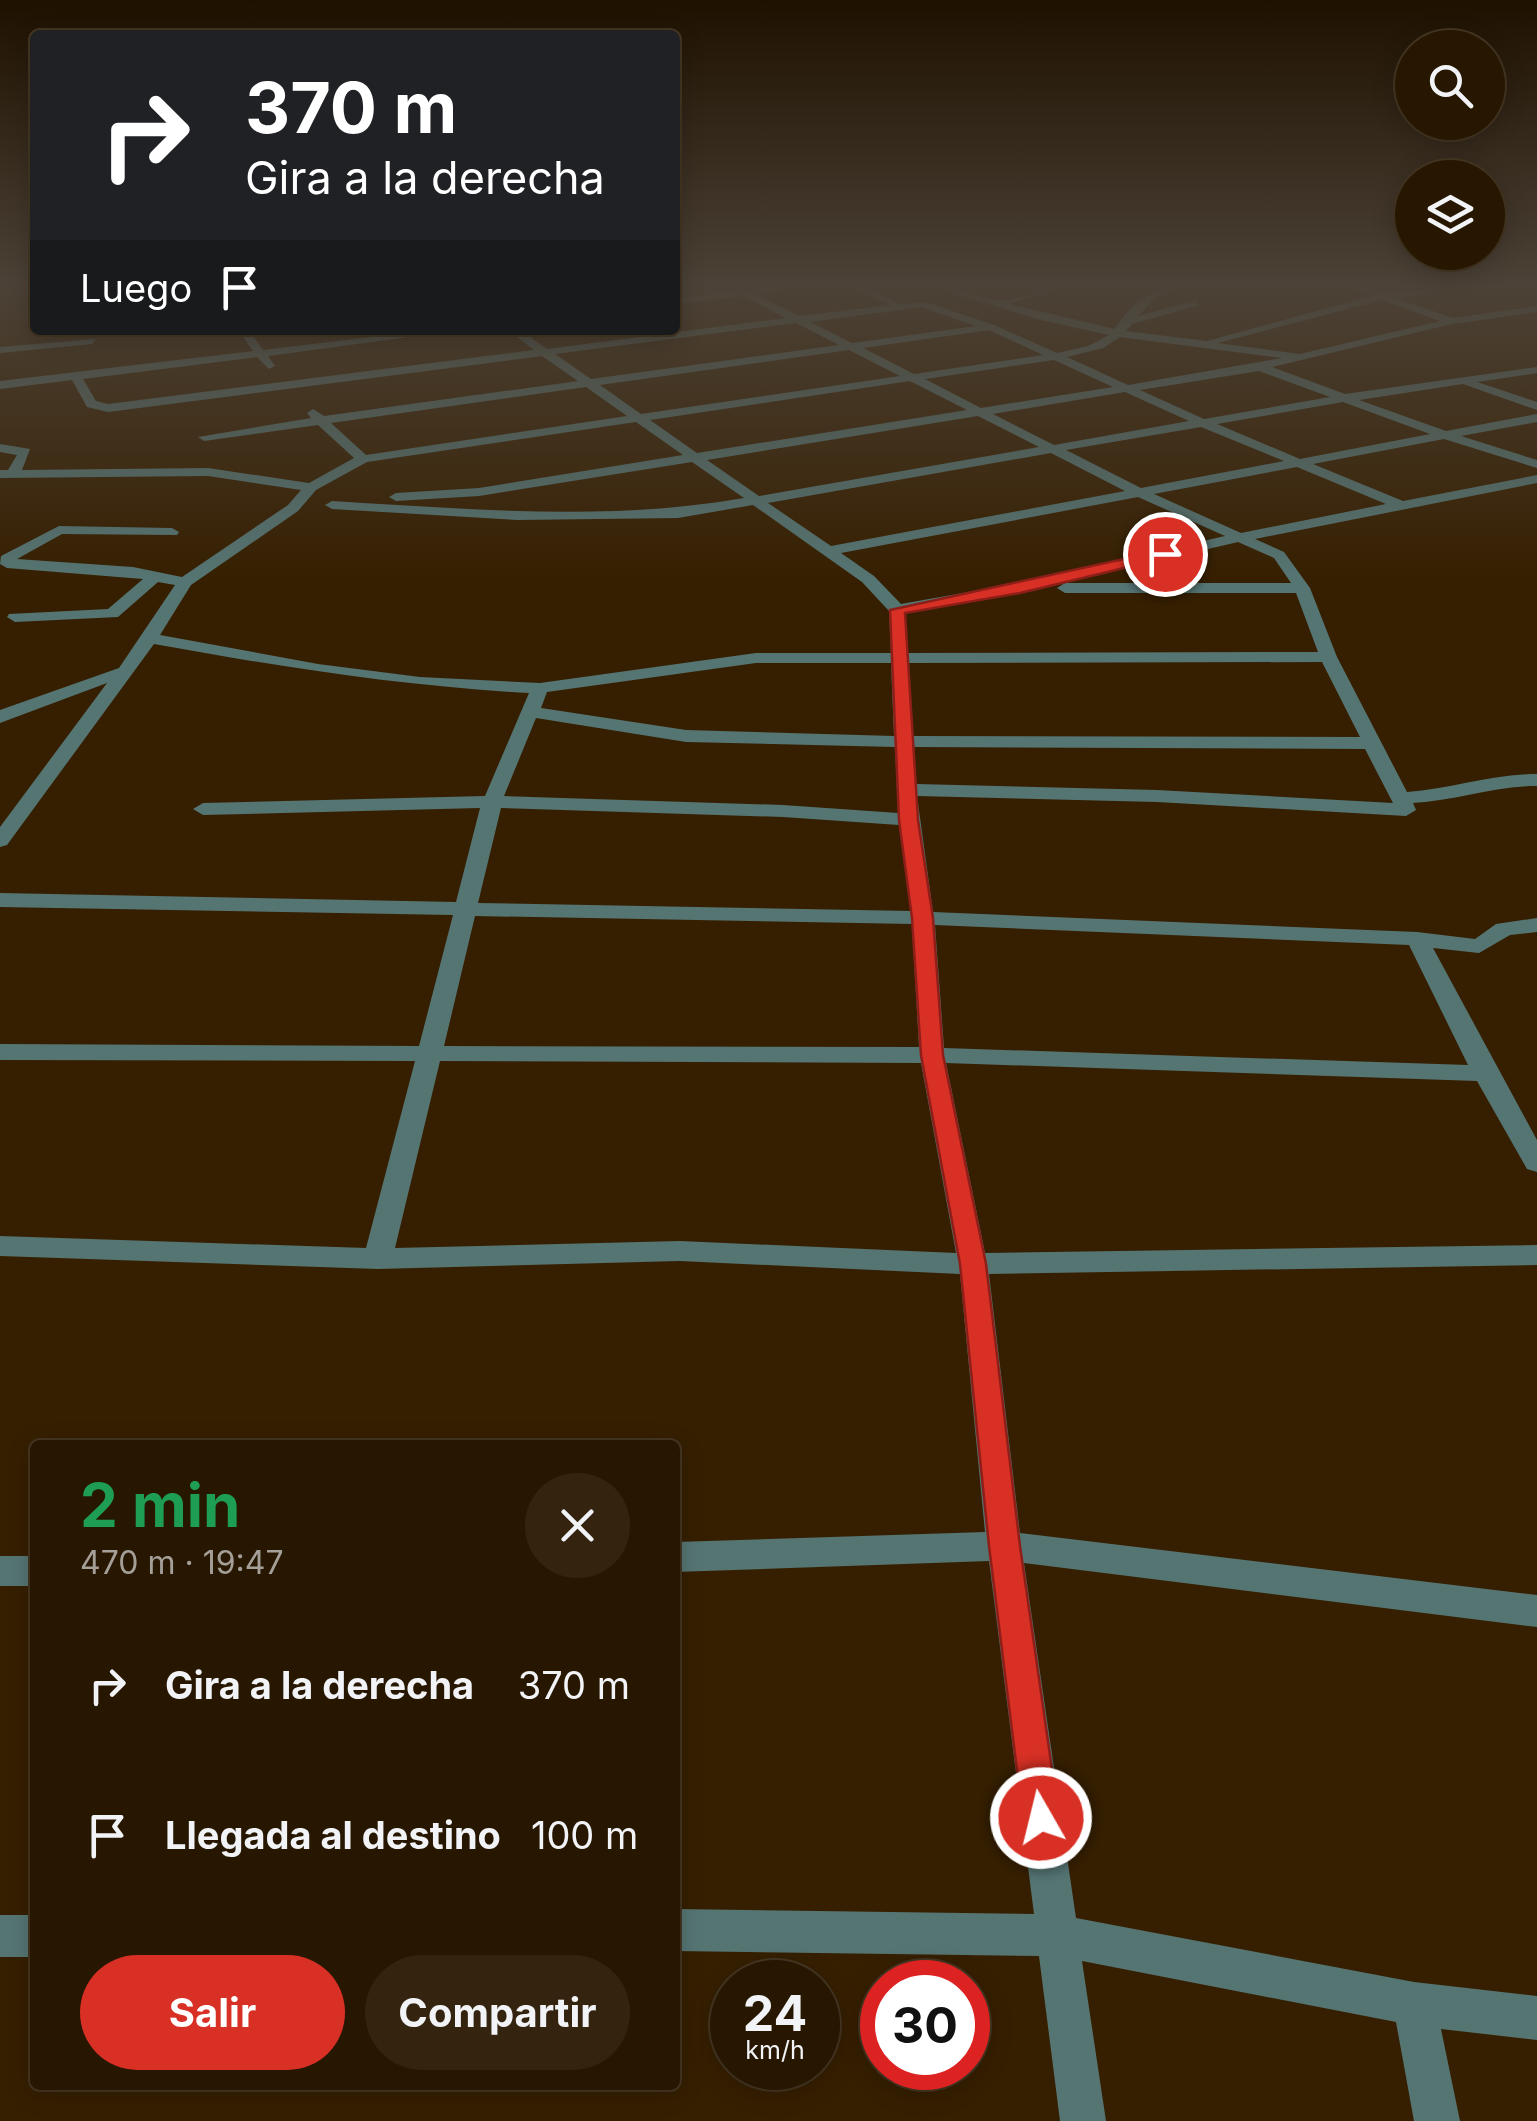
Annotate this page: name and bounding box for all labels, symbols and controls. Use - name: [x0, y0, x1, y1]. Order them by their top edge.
- map controls: [1395, 30, 1505, 270]
- button: search: [1395, 30, 1505, 140]
- text: 370 m: [245, 65, 457, 150]
- icon: right: [80, 70, 210, 200]
- text: Gira a la derecha: [245, 150, 605, 205]
- button: layers: [1395, 160, 1505, 270]
- icon: arrive: [212, 260, 267, 315]
- text: Luego: [80, 265, 192, 311]
- pin: [1123, 512, 1208, 597]
- icon: arrive: [1138, 527, 1193, 582]
- text: 2 min: [80, 1469, 240, 1541]
- button: close: [525, 1473, 630, 1578]
- text: 470 m · 19:47: [80, 1543, 284, 1582]
- icon: right: [80, 1658, 135, 1713]
- text: Gira a la derecha: [165, 1662, 474, 1708]
- text: 370 m: [518, 1662, 630, 1708]
- position arrow: [989, 1766, 1093, 1870]
- icon: arrive: [80, 1808, 135, 1863]
- text: Llegada al destino: [165, 1812, 501, 1858]
- text: 100 m: [531, 1812, 638, 1858]
- button: Salir: [80, 1955, 345, 2070]
- button: Compartir: [365, 1955, 630, 2070]
- speed limit sign: 30: [860, 1960, 990, 2090]
- text: 24: [743, 1983, 807, 2043]
- text: km/h: [745, 2035, 805, 2065]

